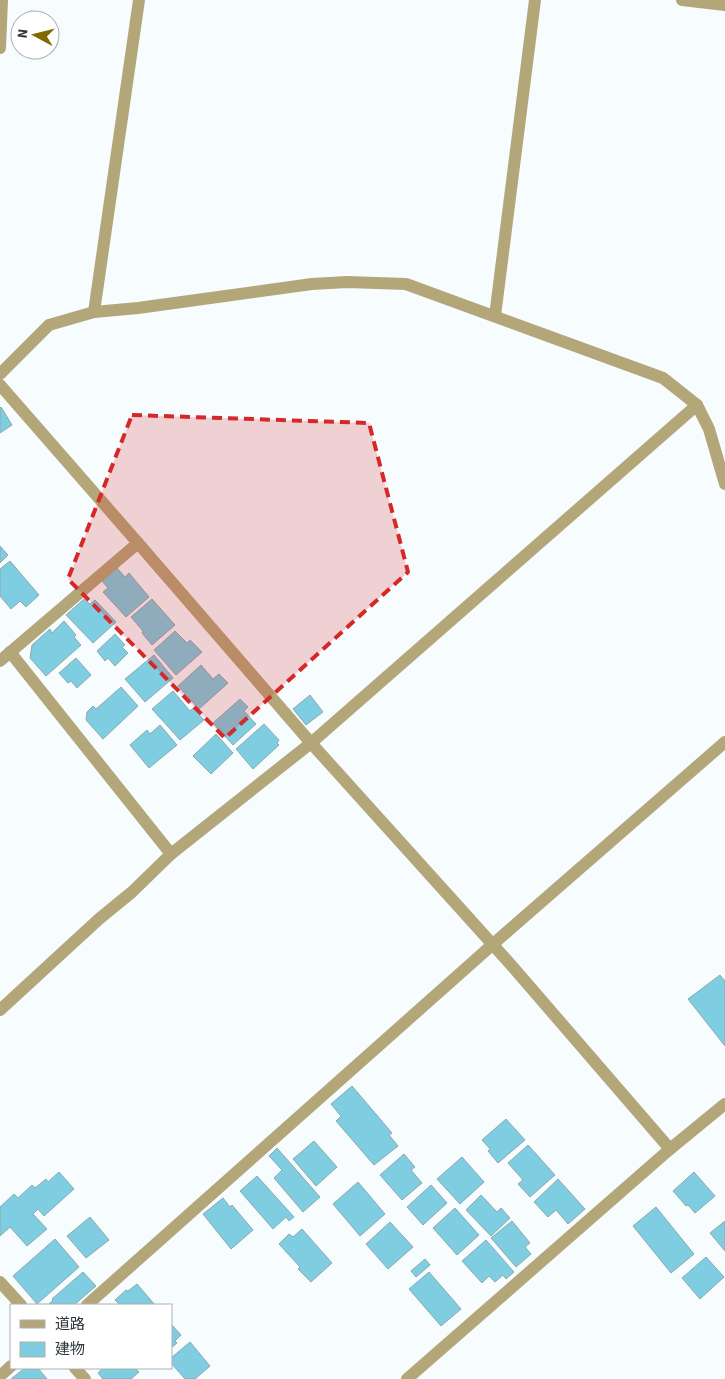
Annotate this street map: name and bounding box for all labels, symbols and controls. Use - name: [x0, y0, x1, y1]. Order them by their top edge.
- north arrow: [10, 10, 60, 60]
- text: N: [13, 28, 34, 39]
- legend: [10, 1304, 172, 1369]
- text: 道路: [55, 1314, 85, 1335]
- text: 建物: [55, 1339, 85, 1360]

